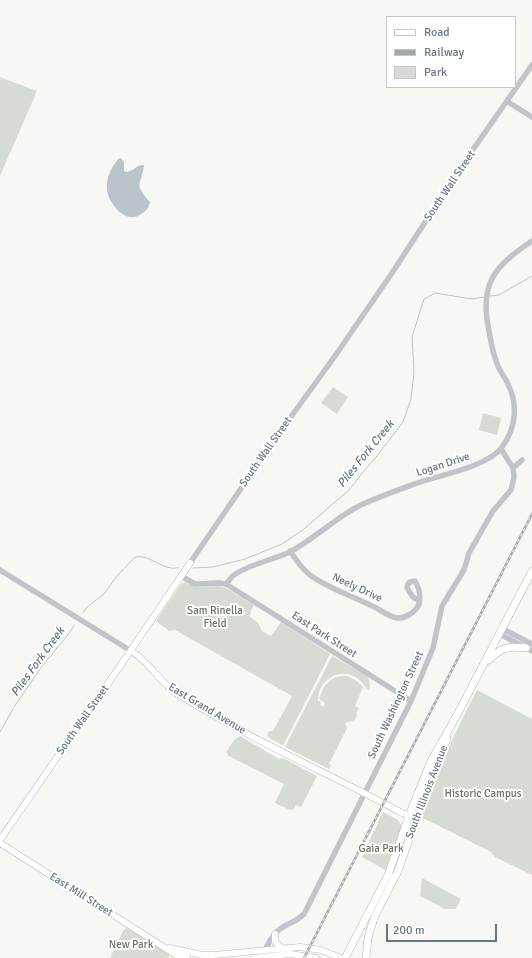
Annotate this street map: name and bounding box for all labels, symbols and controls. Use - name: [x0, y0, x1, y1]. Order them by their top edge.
- legend: [386, 16, 516, 88]
- text: Road: [424, 25, 450, 40]
- text: Railway: [424, 45, 464, 60]
- text: Park: [424, 65, 447, 80]
- street label: South Wall Street: [422, 148, 478, 224]
- street label: South Wall Street: [237, 415, 295, 489]
- water label: Piles Fork Creek: [335, 418, 397, 490]
- street label: Logan Drive: [415, 450, 471, 480]
- street label: Neely Drive: [330, 571, 384, 605]
- park label: Sam Rinella Field: [187, 604, 243, 630]
- street label: East Park Street: [289, 609, 359, 661]
- water label: Piles Fork Creek: [8, 625, 68, 699]
- street label: South Washington Street: [365, 649, 427, 761]
- street label: East Grand Avenue: [166, 681, 248, 737]
- street label: South Wall Street: [54, 683, 112, 757]
- street label: South Illinois Avenue: [403, 743, 451, 841]
- park label: Historic Campus: [444, 787, 522, 801]
- park label: Gaia Park: [359, 842, 403, 856]
- street label: East Mill Street: [47, 870, 115, 920]
- scale bar: [388, 916, 499, 942]
- text: 200 m: [393, 923, 425, 938]
- park label: New Park: [109, 938, 153, 952]

